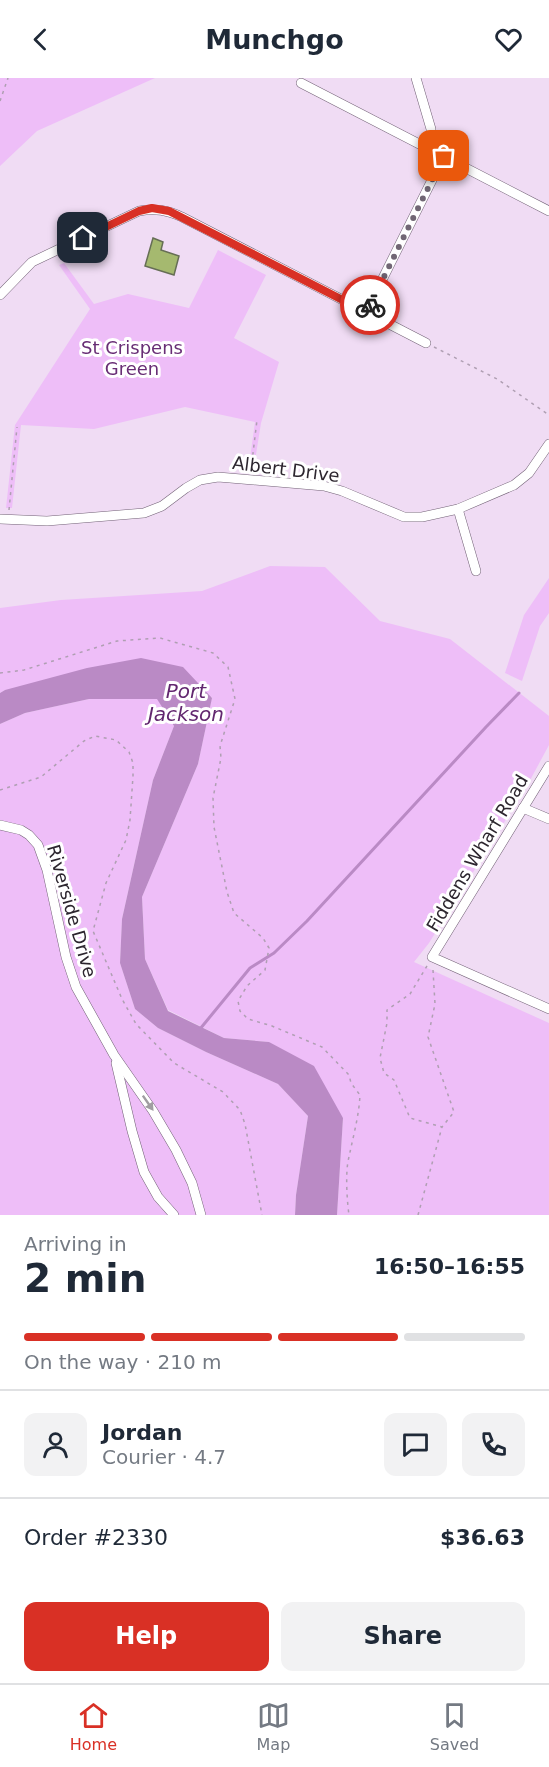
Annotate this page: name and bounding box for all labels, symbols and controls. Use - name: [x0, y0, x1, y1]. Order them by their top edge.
- icon: back: [24, 23, 57, 56]
- icon: heart: [492, 23, 525, 56]
- text: Munchgo: [205, 24, 344, 55]
- pin: [418, 130, 469, 181]
- icon: bag: [427, 139, 460, 172]
- pin: [57, 212, 108, 263]
- icon: home: [66, 221, 99, 254]
- courier: [340, 275, 400, 335]
- icon: bike: [354, 289, 387, 322]
- park label: St Crispens Green: [81, 337, 183, 379]
- street label: Albert Drive: [231, 452, 341, 486]
- water label: Port Jackson: [144, 679, 224, 726]
- street label: Fiddens Wharf Road: [422, 771, 532, 935]
- street label: Riverside Drive: [43, 842, 101, 980]
- one-way arrow: [142, 1095, 153, 1111]
- text: Arriving in: [24, 1232, 127, 1256]
- text: 16:50–16:55: [374, 1254, 525, 1279]
- text: 2 min: [24, 1256, 146, 1301]
- text: On the way · 210 m: [24, 1350, 222, 1374]
- button: person: [24, 1413, 87, 1476]
- button: chat: [384, 1413, 447, 1476]
- button: phone: [462, 1413, 525, 1476]
- text: Jordan: [102, 1420, 182, 1445]
- text: Courier · 4.7: [102, 1445, 226, 1469]
- text: Order #2330: [24, 1525, 168, 1550]
- text: $36.63: [440, 1525, 525, 1550]
- button: Help: [24, 1602, 269, 1671]
- button: Share: [281, 1602, 525, 1671]
- tab: Home: [70, 1699, 117, 1754]
- tab: Map: [257, 1699, 290, 1754]
- tab: Saved: [430, 1699, 479, 1754]

